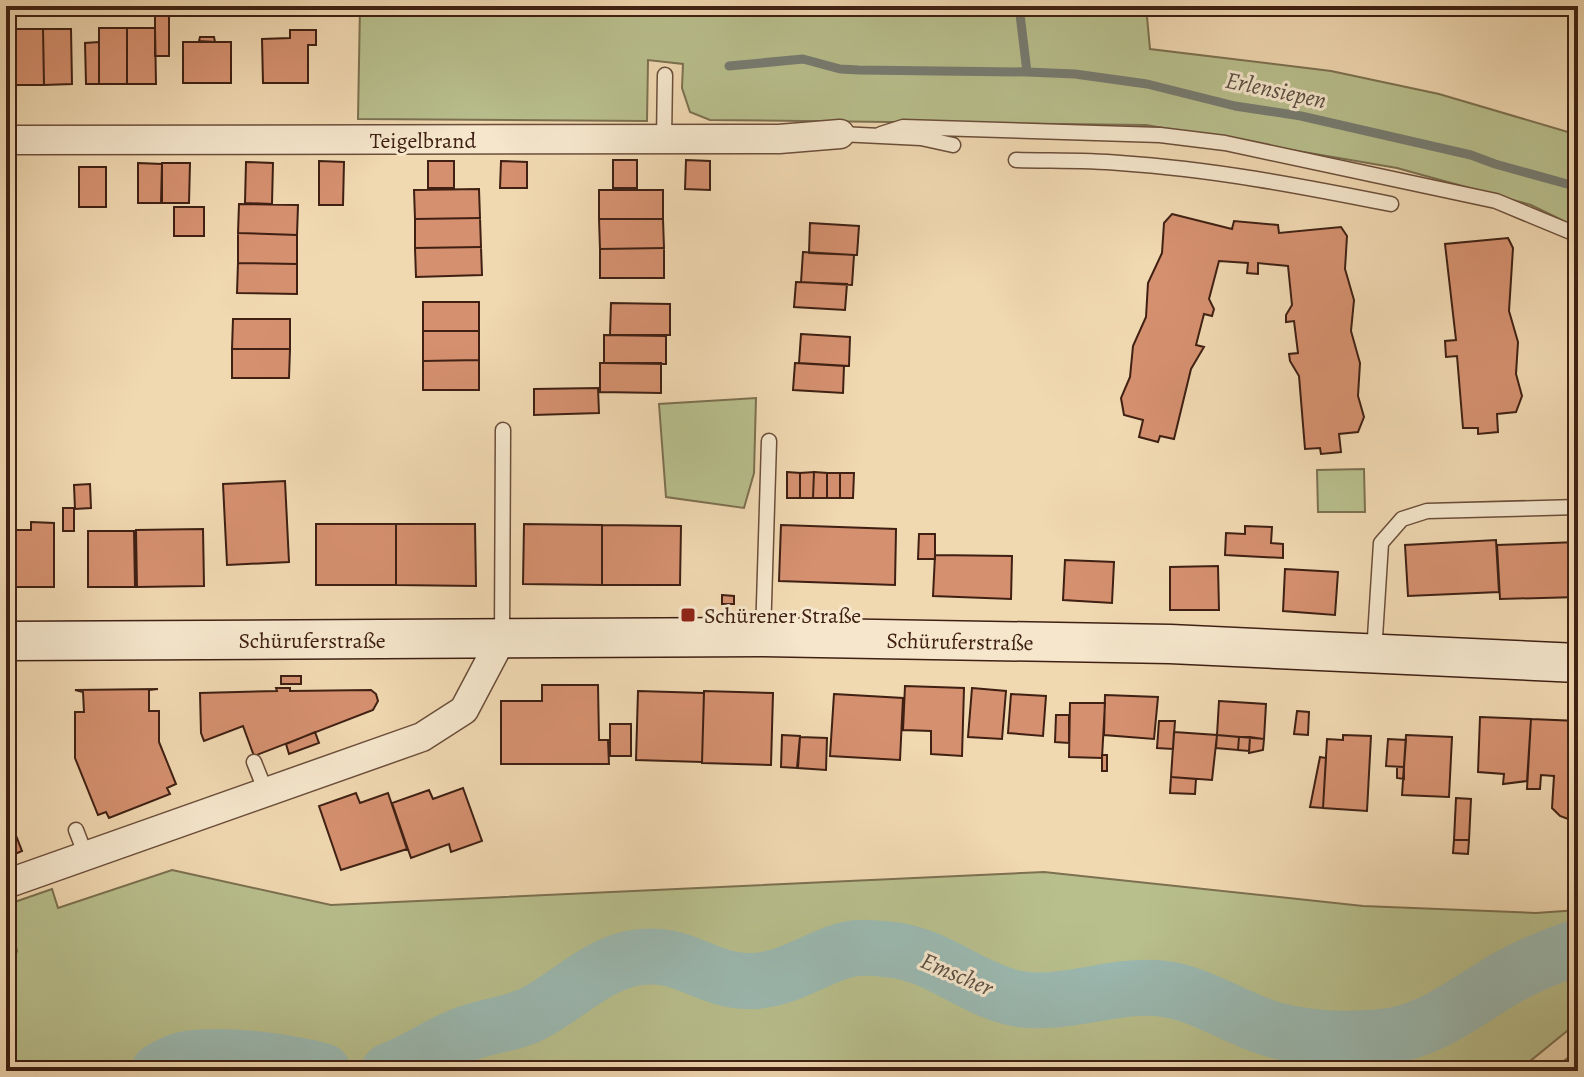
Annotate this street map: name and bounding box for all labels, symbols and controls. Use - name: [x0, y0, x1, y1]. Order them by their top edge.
- water label: Erlensiepen: [1223, 64, 1330, 116]
- street label: Teigelbrand: [370, 126, 476, 156]
- place label: Schürener Straße: [704, 601, 861, 631]
- marker: Schürener Straße: [679, 606, 697, 624]
- street label: Schüruferstraße: [238, 626, 386, 656]
- street label: Schüruferstraße: [886, 626, 1034, 658]
- water label: Emscher: [916, 944, 999, 1004]

